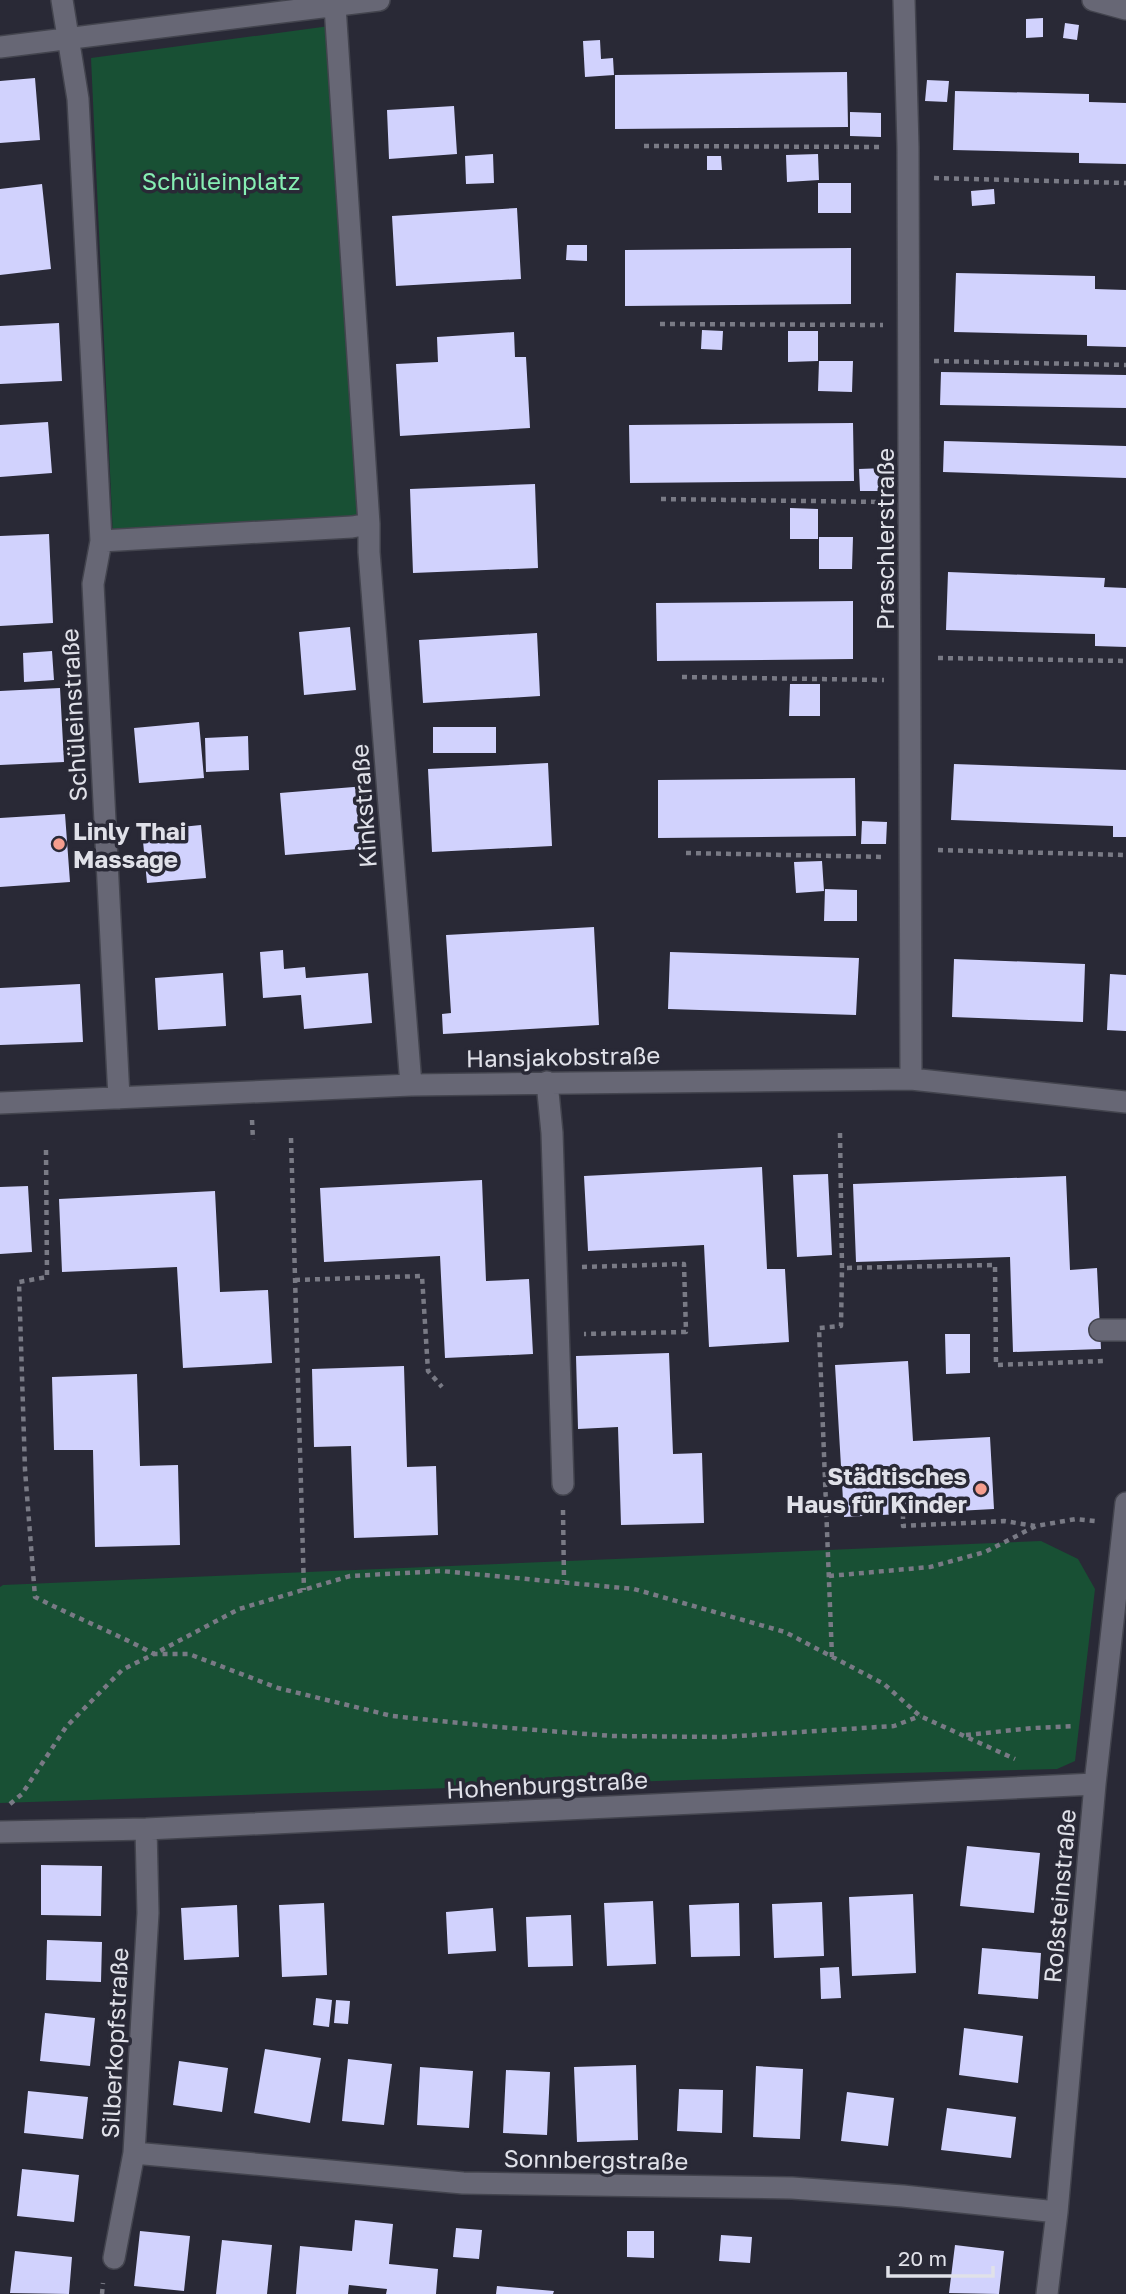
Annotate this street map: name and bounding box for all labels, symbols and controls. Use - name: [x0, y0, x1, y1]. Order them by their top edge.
- park label: Schüleinplatz: [142, 166, 300, 195]
- street label: Praschlerstraße: [870, 448, 899, 630]
- street label: Schüleinstraße: [54, 628, 92, 802]
- street label: Kinkstraße: [344, 743, 382, 869]
- place label: Linly Thai Massage: [73, 816, 186, 873]
- marker: Linly Thai Massage: [51, 836, 67, 852]
- street label: Hansjakobstraße: [466, 1040, 660, 1072]
- place label: Städtisches Haus für Kinder: [786, 1461, 967, 1518]
- marker: Städtisches Haus für Kinder: [973, 1481, 989, 1497]
- street label: Hohenburgstraße: [445, 1764, 649, 1804]
- street label: Roßsteinstraße: [1037, 1808, 1081, 1984]
- street label: Silberkopfstraße: [95, 1947, 133, 2139]
- street label: Sonnbergstraße: [503, 2143, 689, 2175]
- scale bar: [888, 2234, 993, 2278]
- text: 20 m: [898, 2245, 947, 2271]

